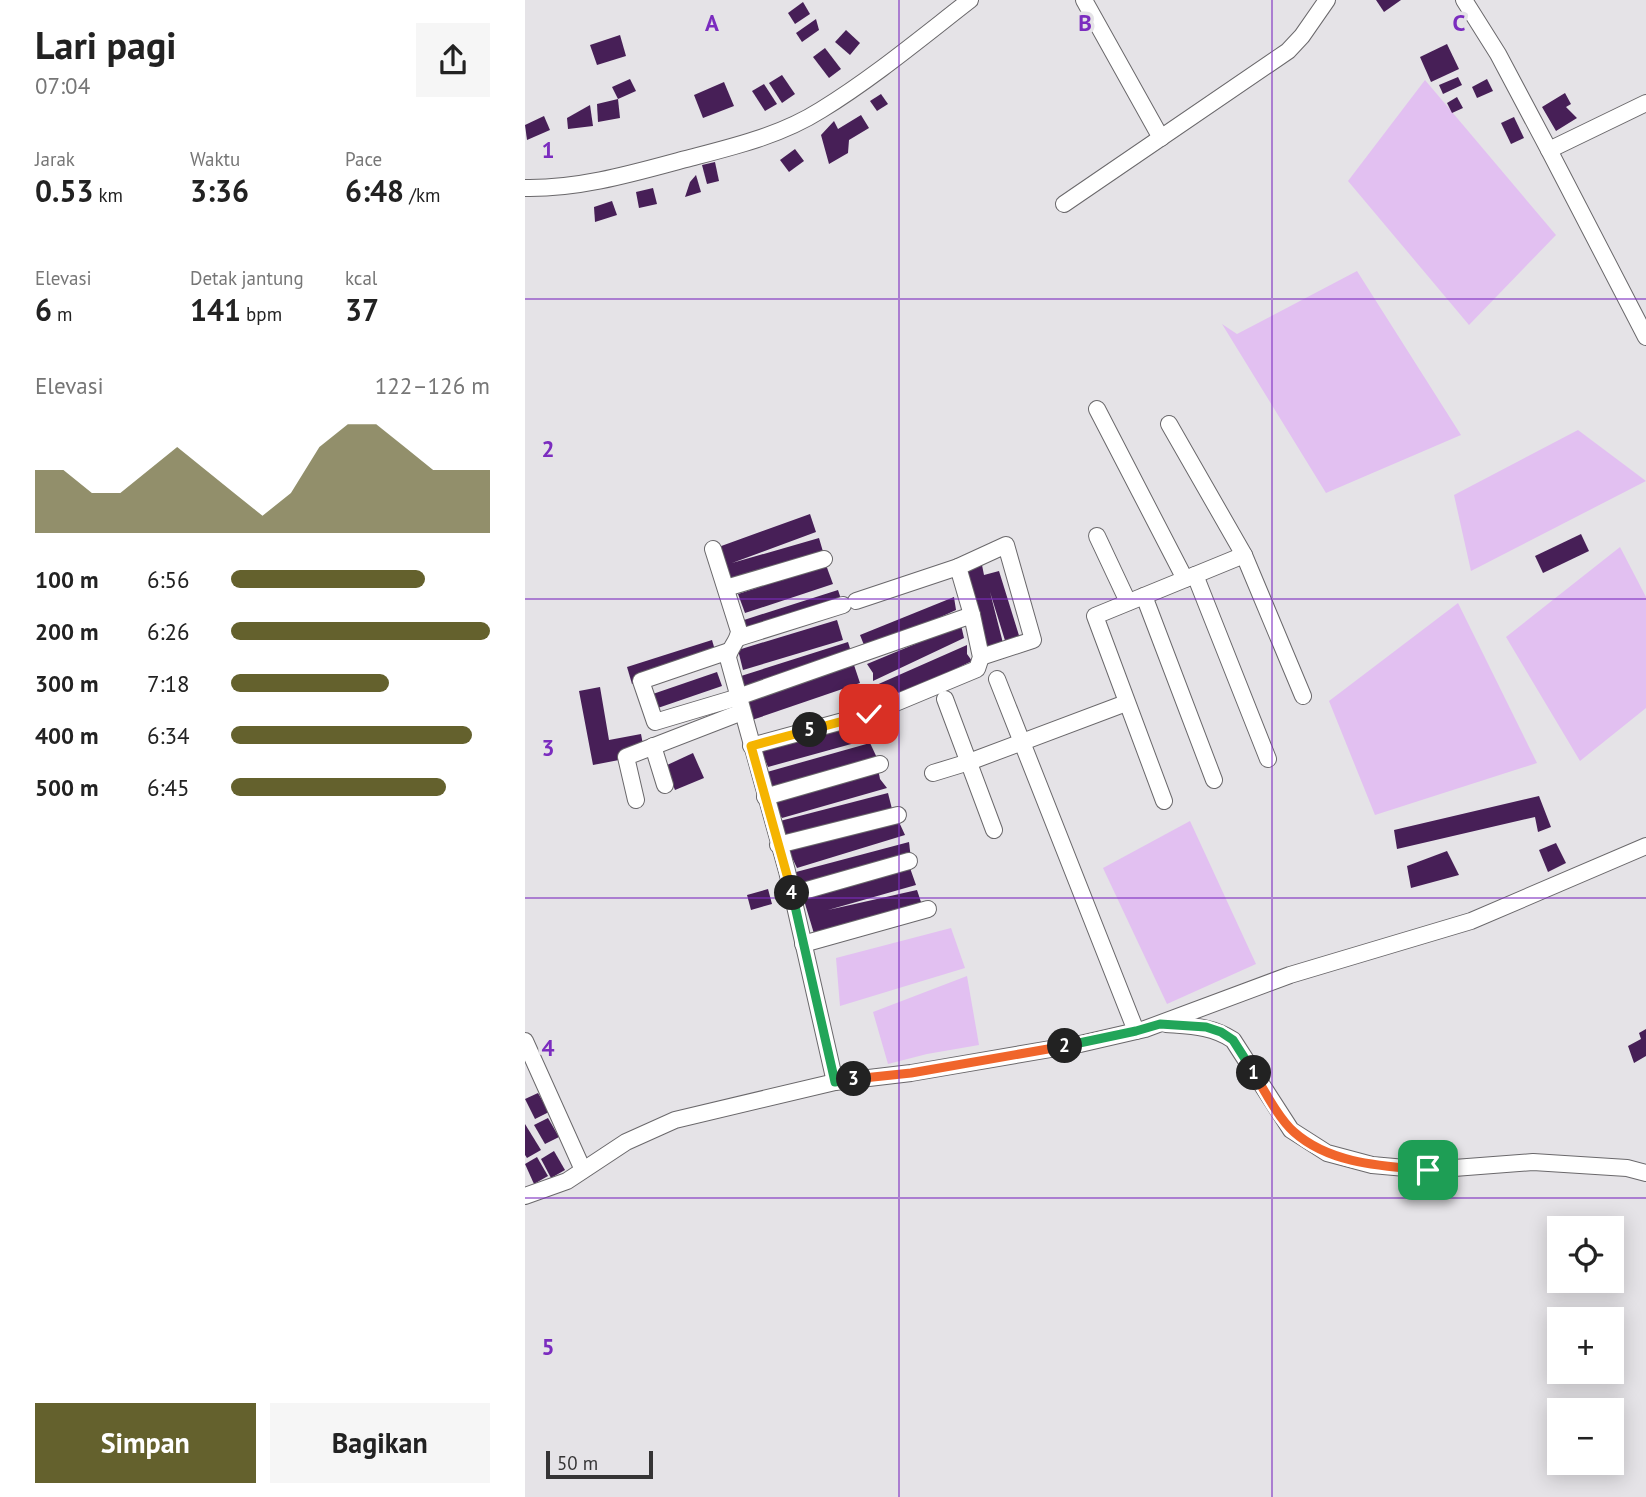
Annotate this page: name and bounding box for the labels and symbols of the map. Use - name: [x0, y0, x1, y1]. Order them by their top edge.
- text: A: [705, 8, 719, 37]
- text: B: [1078, 8, 1092, 37]
- text: C: [1453, 8, 1466, 37]
- text: 1: [541, 135, 555, 164]
- text: 2: [541, 434, 555, 463]
- pin: [839, 684, 899, 744]
- pin: 5: [793, 712, 827, 748]
- text: 3: [541, 733, 555, 762]
- pin: 4: [775, 876, 809, 910]
- pin: 2: [1047, 1028, 1083, 1064]
- text: 4: [541, 1033, 555, 1062]
- pin: 1: [1237, 1056, 1271, 1090]
- pin: 3: [837, 1062, 871, 1096]
- pin: [1398, 1140, 1458, 1200]
- text: 5: [541, 1332, 555, 1361]
- scale bar: [546, 1448, 653, 1480]

